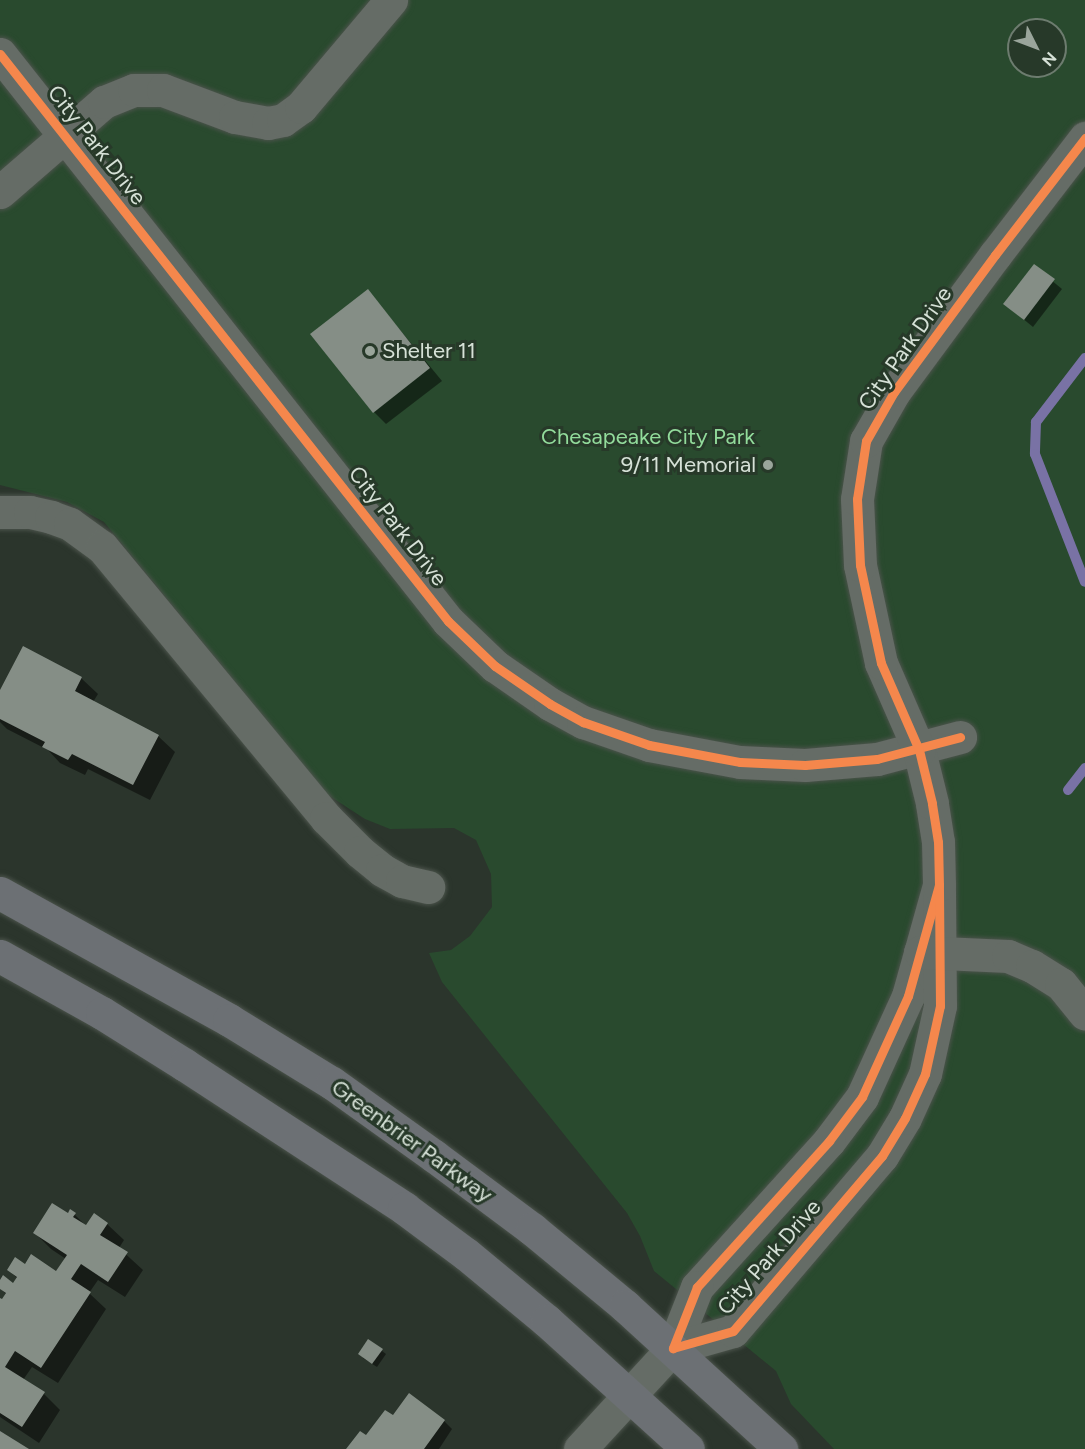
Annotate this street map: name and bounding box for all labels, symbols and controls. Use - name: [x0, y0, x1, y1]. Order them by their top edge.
- north arrow: [1007, 18, 1067, 78]
- text: N: [1038, 48, 1060, 70]
- street label: City Park Drive: [42, 80, 152, 210]
- street label: City Park Drive: [853, 281, 957, 415]
- place label: Shelter 11: [382, 338, 476, 364]
- marker: Shelter 11: [363, 344, 377, 358]
- park label: Chesapeake City Park: [541, 424, 755, 450]
- place label: 9/11 Memorial: [621, 452, 756, 478]
- marker: 9/11 Memorial: [761, 458, 775, 472]
- street label: City Park Drive: [343, 461, 453, 591]
- street label: Greenbrier Parkway: [326, 1074, 498, 1208]
- street label: City Park Drive: [712, 1194, 826, 1320]

